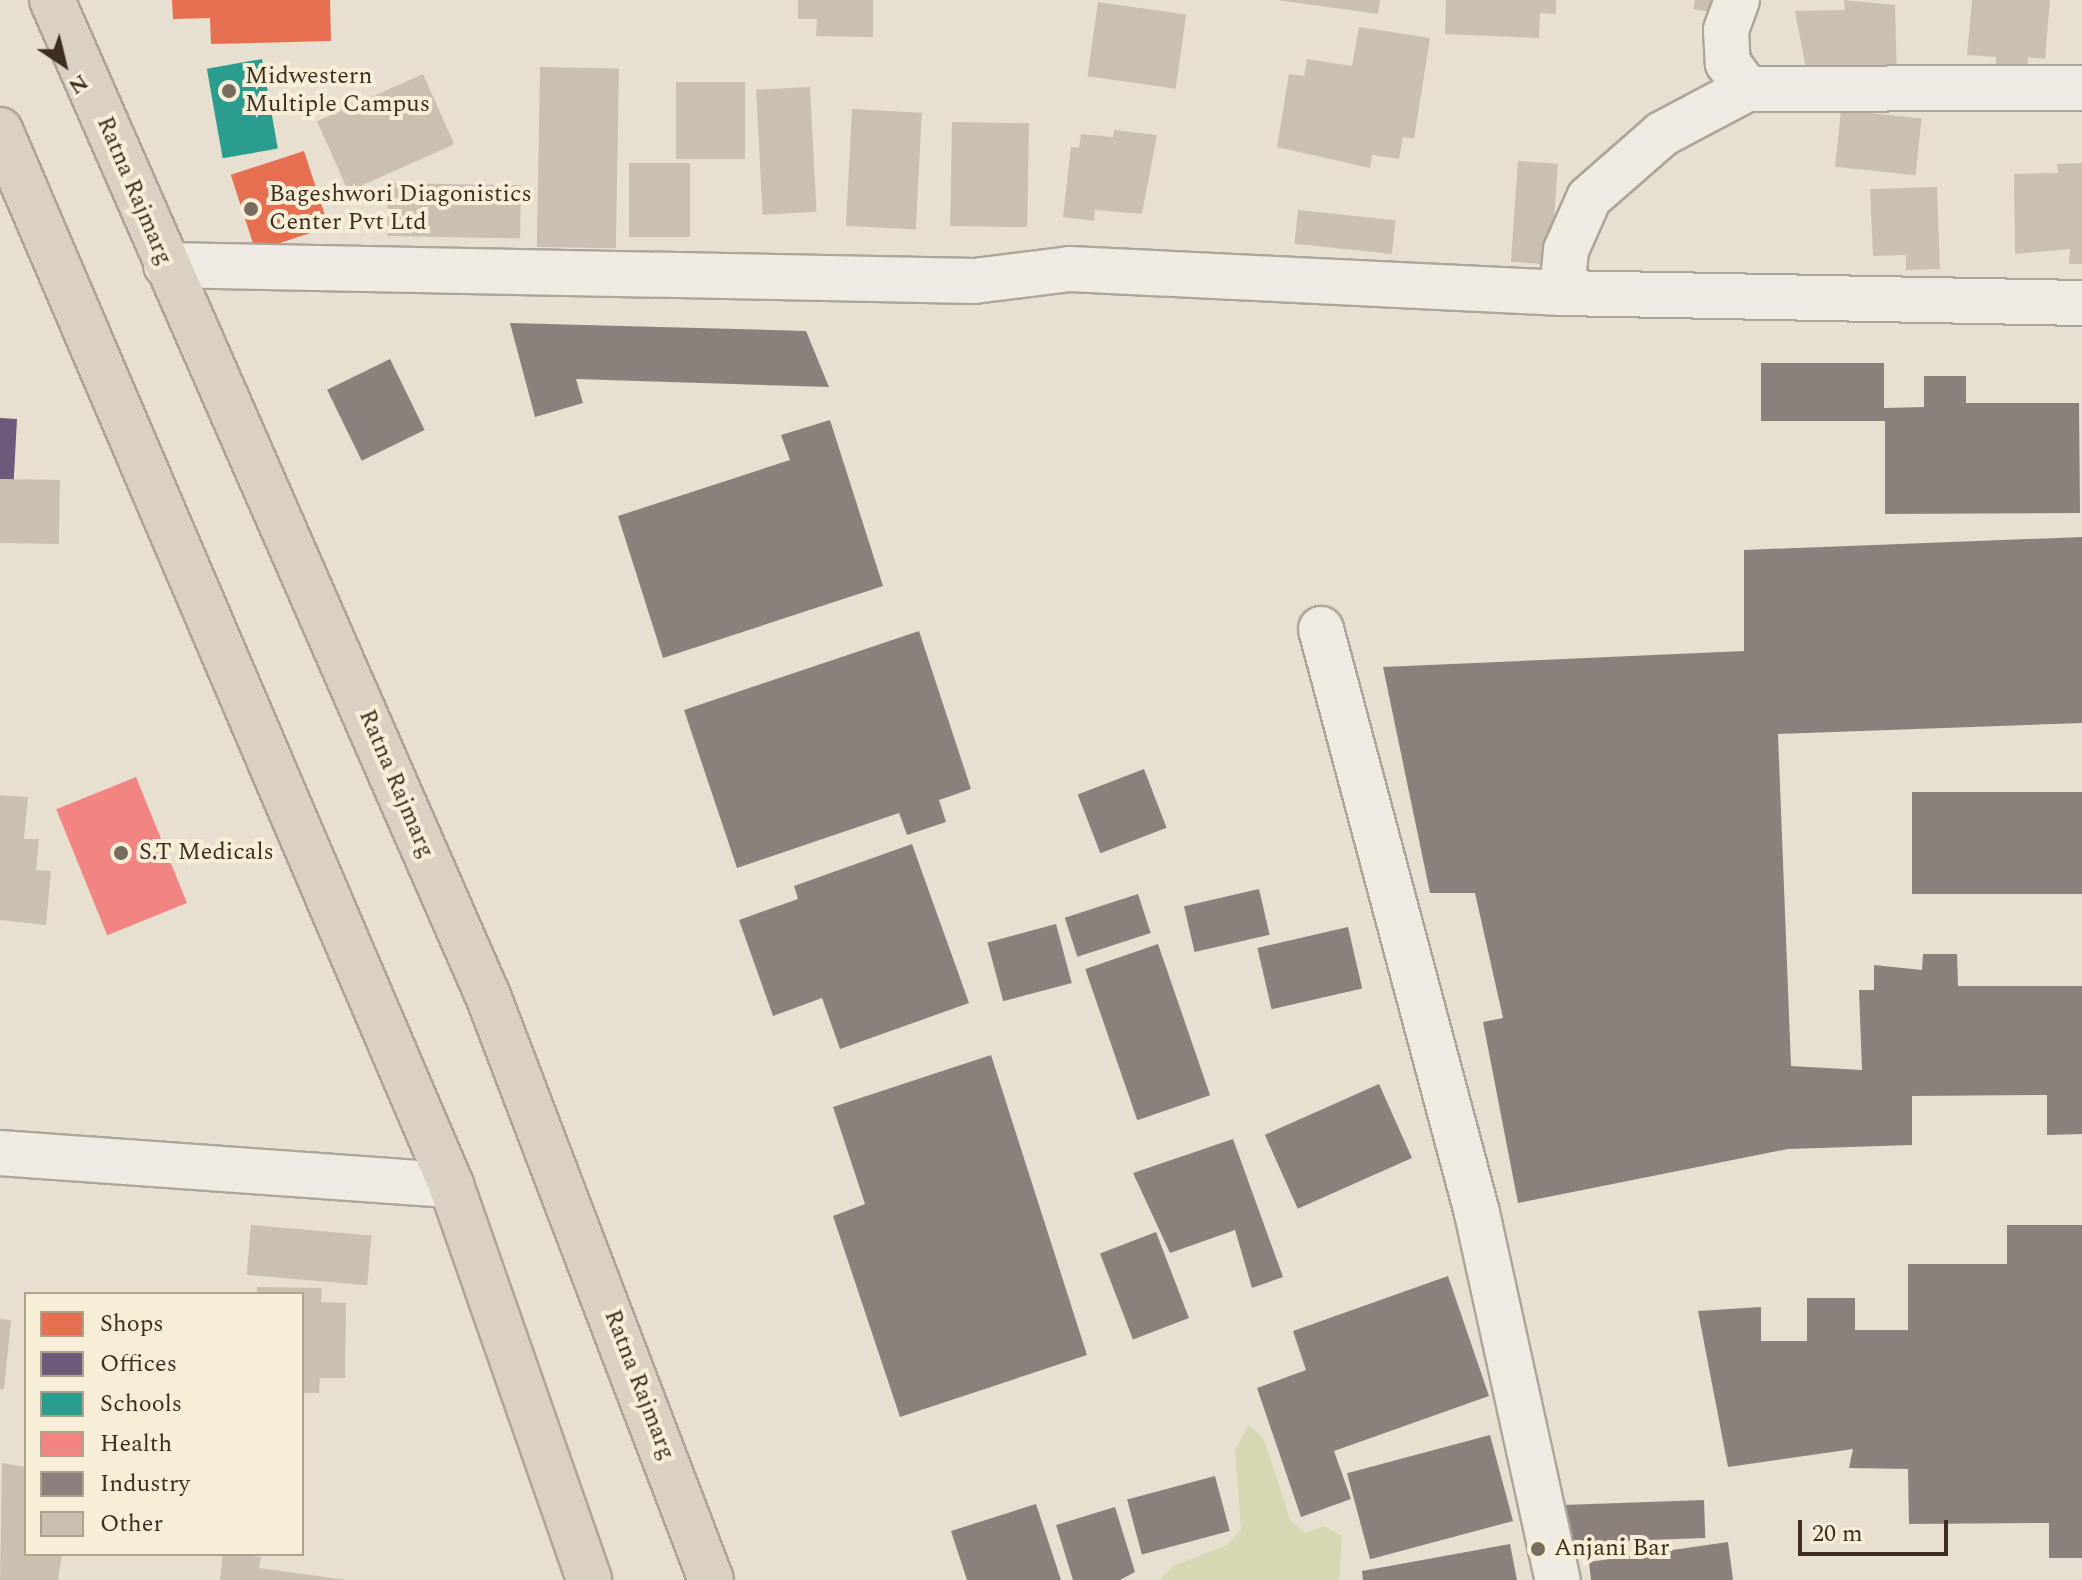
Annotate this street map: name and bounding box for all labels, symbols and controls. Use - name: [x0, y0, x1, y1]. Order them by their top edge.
- north arrow: [24, 24, 104, 104]
- place label: Midwestern Multiple Campus: [245, 63, 430, 119]
- text: N: [61, 65, 95, 103]
- marker: Midwestern Multiple Campus: [220, 82, 238, 100]
- street label: Ratna Rajmarg: [90, 112, 178, 270]
- place label: Bageshwori Diagonistics Center Pvt Ltd: [269, 181, 532, 237]
- marker: Bageshwori Diagonistics Center Pvt Ltd: [240, 198, 262, 220]
- street label: Ratna Rajmarg: [352, 705, 440, 863]
- place label: S.T Medicals: [139, 839, 274, 867]
- marker: S.T Medicals: [110, 842, 132, 864]
- legend: [24, 1292, 304, 1556]
- text: Shops: [100, 1306, 164, 1342]
- street label: Ratna Rajmarg: [597, 1306, 681, 1464]
- text: Offices: [100, 1346, 177, 1382]
- text: Schools: [100, 1386, 182, 1422]
- text: Health: [100, 1426, 172, 1462]
- text: Industry: [100, 1466, 190, 1502]
- scale bar: [1802, 1504, 1952, 1554]
- text: Other: [100, 1506, 163, 1542]
- text: 20 m: [1812, 1516, 1863, 1552]
- place label: Anjani Bar: [1554, 1535, 1670, 1563]
- marker: Anjani Bar: [1529, 1540, 1547, 1558]

